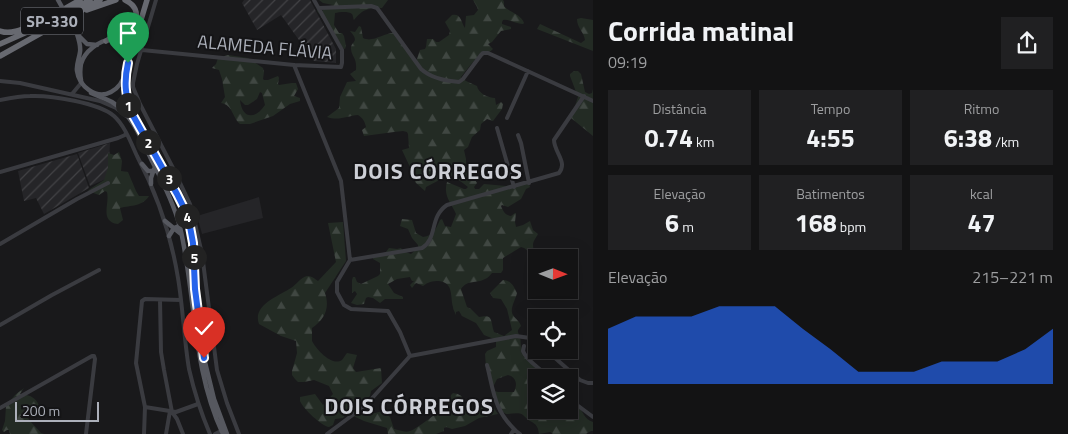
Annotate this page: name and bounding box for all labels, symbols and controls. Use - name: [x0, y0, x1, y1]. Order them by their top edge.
- road number: SP-330: [21, 8, 83, 34]
- text: Corrida matinal: [608, 9, 794, 52]
- pin: [107, 12, 149, 63]
- button: share: [1001, 17, 1053, 69]
- icon: arrive: [114, 19, 142, 47]
- street label: ALAMEDA FLÁVIA: [197, 28, 334, 66]
- text: 09:19: [608, 50, 647, 74]
- pin: 1: [116, 92, 140, 118]
- text: 1: [125, 95, 132, 116]
- text: Distância: [652, 98, 707, 119]
- text: Tempo: [811, 98, 850, 119]
- text: Ritmo: [964, 98, 999, 119]
- text: 0.74: [645, 119, 693, 157]
- text: 4:55: [806, 119, 855, 157]
- text: 6:38: [944, 119, 992, 157]
- pin: 2: [136, 130, 160, 154]
- text: km: [693, 131, 714, 152]
- text: /km: [992, 131, 1019, 152]
- text: 2: [145, 132, 152, 153]
- district label: DOIS CÓRREGOS: [353, 154, 523, 188]
- pin: 3: [156, 166, 182, 190]
- text: 3: [166, 168, 173, 189]
- text: Elevação: [653, 183, 706, 204]
- text: Batimentos: [796, 183, 865, 204]
- text: kcal: [970, 183, 993, 204]
- pin: 4: [174, 204, 200, 228]
- text: 6: [665, 204, 679, 242]
- text: 168: [795, 204, 837, 242]
- text: 47: [967, 204, 996, 242]
- text: 4: [184, 206, 191, 227]
- text: m: [679, 216, 694, 237]
- text: bpm: [837, 216, 866, 237]
- pin: 5: [182, 244, 206, 270]
- text: 5: [191, 247, 198, 268]
- north arrow: [528, 249, 578, 299]
- map controls: [528, 249, 578, 419]
- text: Elevação: [608, 265, 668, 289]
- text: 215–221 m: [972, 265, 1053, 289]
- pin: [183, 307, 225, 358]
- button: locate: [528, 309, 578, 359]
- icon: check: [190, 314, 218, 342]
- button: layers: [528, 369, 578, 419]
- district label: DOIS CÓRREGOS: [324, 389, 494, 423]
- scale bar: [15, 399, 99, 422]
- text: 200 m: [22, 400, 60, 421]

